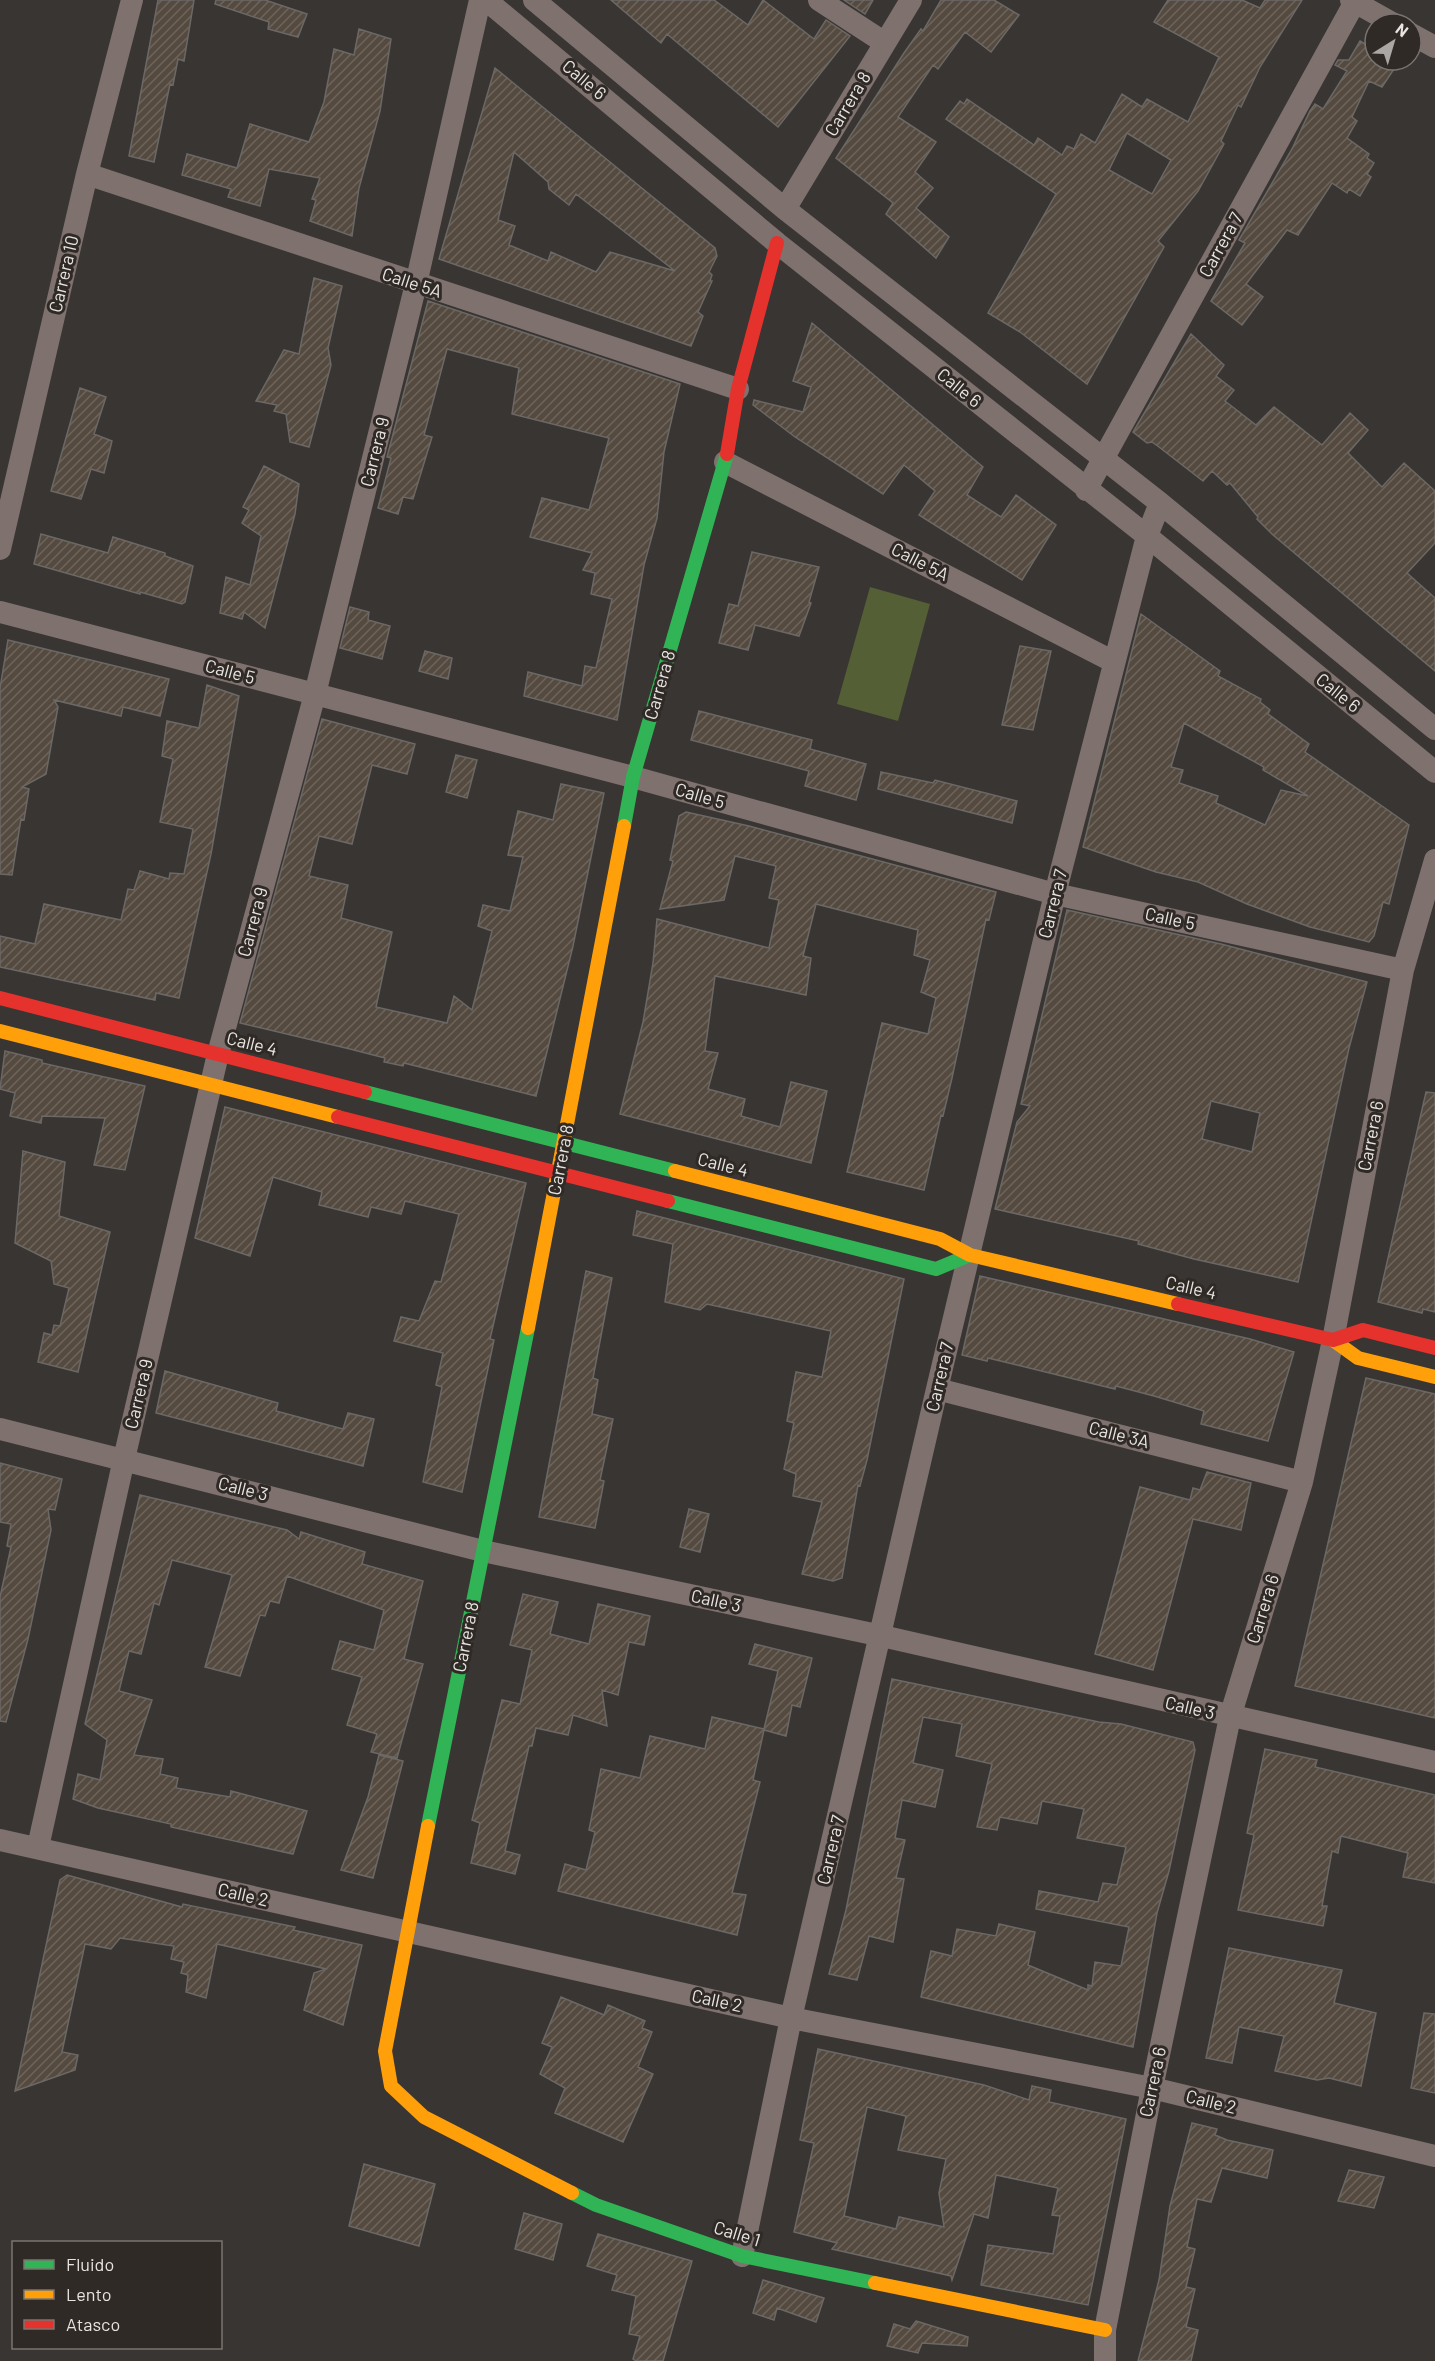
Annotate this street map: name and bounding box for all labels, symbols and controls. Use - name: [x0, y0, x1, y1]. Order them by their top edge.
- north arrow: [1363, 12, 1423, 72]
- text: N: [1392, 19, 1412, 40]
- street label: Calle 6: [558, 54, 611, 104]
- street label: Carrera 8: [819, 67, 875, 140]
- street label: Carrera 7: [1193, 208, 1247, 281]
- street label: Carrera 10: [43, 233, 83, 314]
- street label: Calle 5A: [380, 262, 445, 302]
- street label: Calle 6: [933, 363, 986, 412]
- street label: Carrera 9: [355, 414, 393, 489]
- street label: Calle 5A: [888, 537, 953, 585]
- street label: Carrera 8: [639, 647, 679, 722]
- street label: Calle 5: [203, 654, 258, 688]
- street label: Calle 6: [1312, 668, 1365, 717]
- street label: Calle 5: [673, 777, 728, 813]
- street label: Carrera 7: [1033, 866, 1071, 941]
- street label: Carrera 9: [232, 884, 272, 959]
- street label: Calle 5: [1143, 902, 1197, 934]
- street label: Calle 4: [225, 1026, 280, 1060]
- street label: Carrera 6: [1352, 1099, 1388, 1173]
- street label: Carrera 8: [542, 1123, 578, 1197]
- street label: Calle 4: [696, 1147, 751, 1181]
- street label: Calle 4: [1164, 1271, 1219, 1304]
- street label: Carrera 7: [920, 1340, 958, 1414]
- street label: Carrera 9: [119, 1357, 157, 1431]
- street label: Calle 3A: [1087, 1416, 1152, 1452]
- street label: Calle 3: [216, 1471, 271, 1505]
- street label: Carrera 6: [1241, 1571, 1283, 1646]
- street label: Calle 3: [689, 1584, 743, 1616]
- street label: Carrera 8: [447, 1600, 483, 1674]
- street label: Calle 3: [1163, 1691, 1217, 1723]
- street label: Carrera 7: [811, 1813, 849, 1887]
- street label: Calle 2: [216, 1878, 271, 1910]
- street label: Calle 2: [690, 1984, 744, 2016]
- street label: Carrera 6: [1134, 2045, 1170, 2119]
- street label: Calle 2: [1184, 2084, 1239, 2118]
- street label: Calle 1: [711, 2216, 763, 2251]
- legend: [12, 2241, 222, 2349]
- text: Fluido: [66, 2253, 114, 2275]
- text: Lento: [66, 2283, 112, 2305]
- text: Atasco: [66, 2313, 120, 2335]

